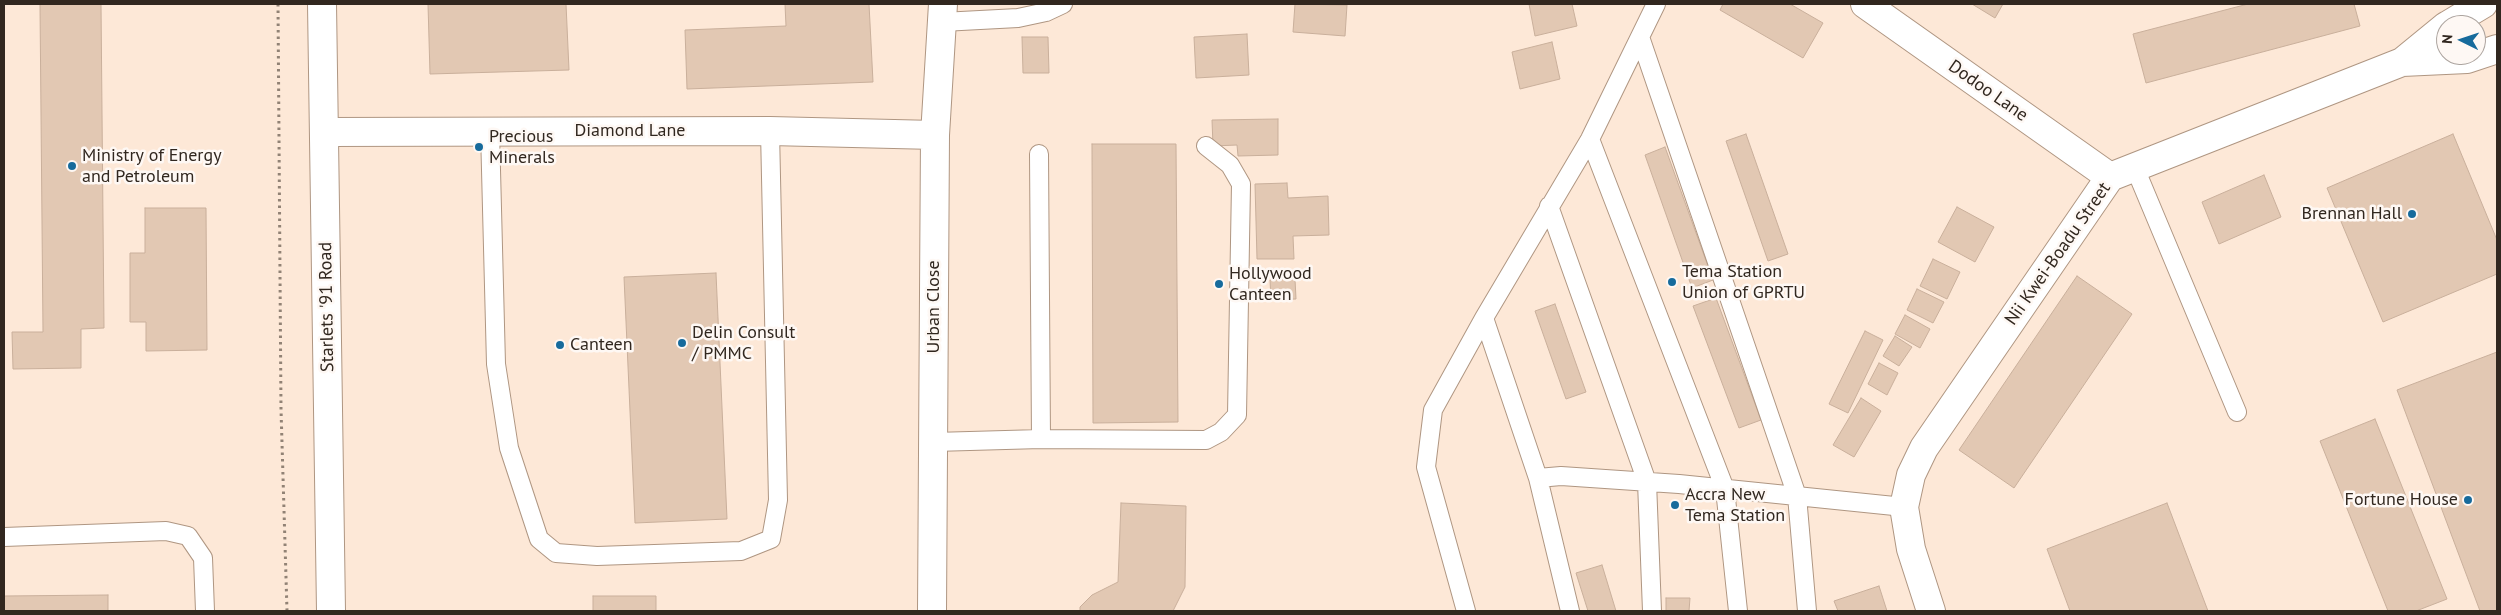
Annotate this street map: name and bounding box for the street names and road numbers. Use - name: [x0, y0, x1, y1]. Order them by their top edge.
- street label: Dodoo Lane: [1944, 56, 2032, 126]
- street label: Diamond Lane: [575, 120, 685, 142]
- street label: Nii Kwei-Boadu Street: [2001, 178, 2115, 330]
- street label: Starlets '91 Road: [315, 242, 339, 372]
- street label: Urban Close: [923, 260, 945, 354]

